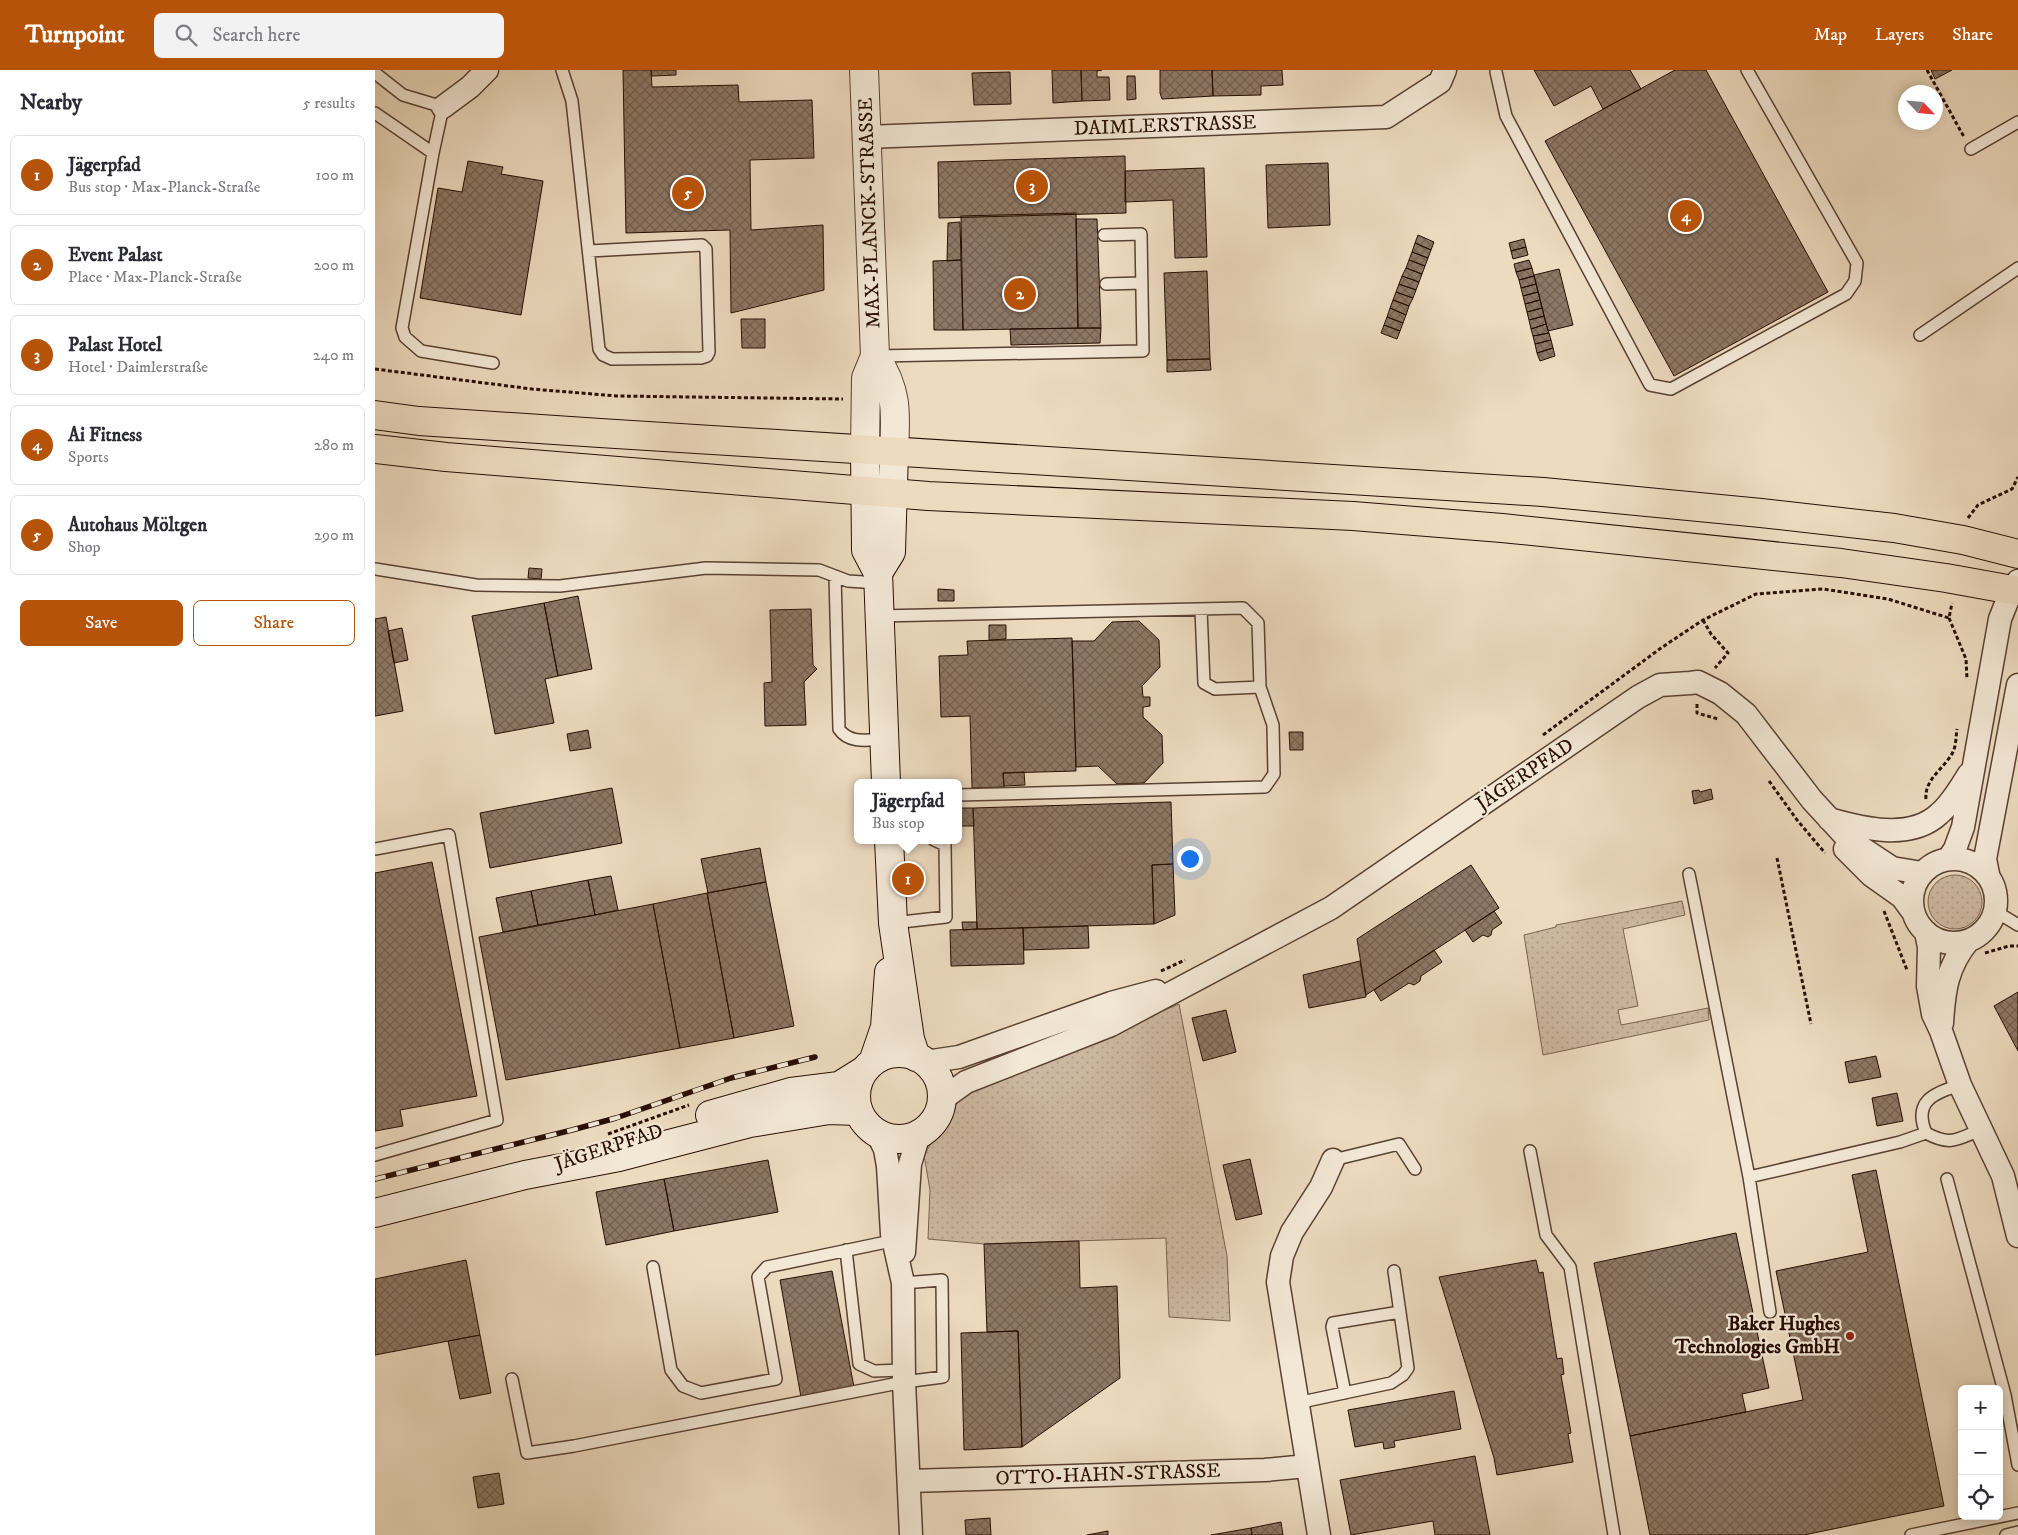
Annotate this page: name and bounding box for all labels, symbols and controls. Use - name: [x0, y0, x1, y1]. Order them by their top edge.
- search box: [154, 13, 504, 58]
- text: Turnpoint: [25, 20, 124, 50]
- icon: search: [172, 21, 200, 49]
- text: Search here: [212, 24, 300, 47]
- text: Map: [1814, 24, 1847, 46]
- text: Layers: [1875, 24, 1924, 46]
- text: Share: [1952, 24, 1993, 46]
- north arrow: [1898, 85, 1943, 130]
- text: Nearby: [20, 90, 82, 116]
- text: 5 results: [303, 93, 355, 113]
- street label: MAX-PLANCK-STRASSE: [853, 97, 887, 329]
- street label: DAIMLERSTRASSE: [1073, 110, 1257, 142]
- text: Jägerpfad: [68, 154, 141, 177]
- text: 1: [34, 165, 40, 185]
- text: 100 m: [316, 165, 354, 185]
- pin: 3: [1016, 167, 1048, 205]
- pin: 5: [672, 174, 704, 212]
- text: Bus stop · Max-Planck-Straße: [68, 177, 260, 197]
- pin: 4: [1670, 197, 1702, 235]
- text: Event Palast: [68, 244, 163, 267]
- text: 2: [33, 255, 41, 275]
- text: 200 m: [313, 255, 354, 275]
- text: Place · Max-Planck-Straße: [68, 267, 242, 287]
- pin: 2: [1004, 275, 1036, 313]
- text: Palast Hotel: [68, 334, 162, 357]
- text: 3: [34, 345, 40, 365]
- text: 240 m: [313, 345, 354, 365]
- text: Hotel · Daimlerstraße: [68, 357, 208, 377]
- text: Ai Fitness: [68, 424, 142, 447]
- text: 4: [32, 435, 42, 455]
- text: 280 m: [314, 435, 354, 455]
- text: Sports: [68, 447, 109, 467]
- text: Autohaus Möltgen: [68, 514, 207, 537]
- text: 5: [33, 525, 41, 545]
- text: 290 m: [314, 525, 354, 545]
- text: Shop: [68, 537, 101, 557]
- button: Save: [20, 600, 183, 646]
- button: Share: [193, 600, 355, 646]
- street label: JÄGERPFAD: [1470, 733, 1579, 818]
- popup: [854, 779, 962, 844]
- text: Jägerpfad: [872, 790, 944, 813]
- text: Bus stop: [872, 813, 925, 833]
- your location: [1177, 846, 1203, 872]
- pin: 1: [892, 860, 924, 898]
- street label: JÄGERPFAD: [550, 1119, 667, 1178]
- place label: Baker Hughes Technologies GmbH: [1674, 1312, 1840, 1360]
- marker: Baker Hughes Technologies GmbH: [1844, 1330, 1856, 1342]
- map controls: [1958, 1385, 2003, 1520]
- button: +: [1958, 1385, 2003, 1430]
- button: −: [1958, 1430, 2003, 1475]
- street label: OTTO-HAHN-STRASSE: [995, 1459, 1221, 1491]
- button: locate: [1958, 1475, 2003, 1520]

